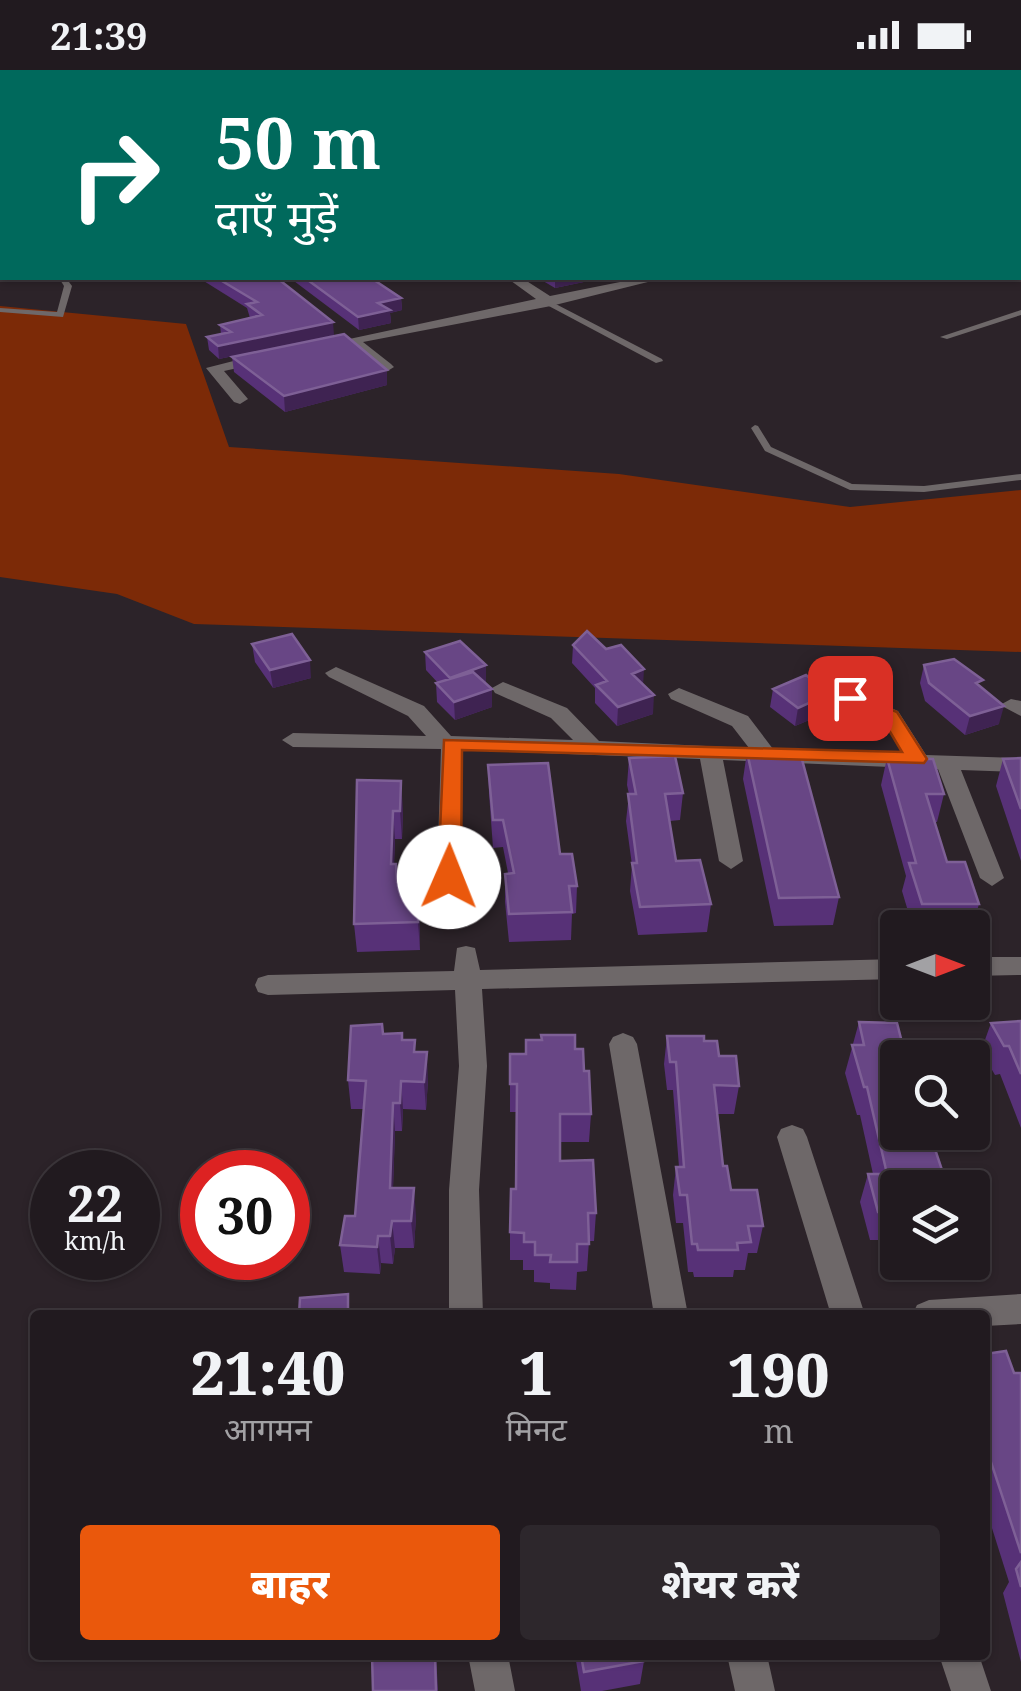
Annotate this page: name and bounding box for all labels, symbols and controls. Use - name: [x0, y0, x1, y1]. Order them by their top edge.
- text: 21:39: [50, 9, 147, 61]
- text: 50 m: [215, 94, 381, 190]
- icon: right: [50, 110, 180, 240]
- text: दाएँ मुड़ें: [215, 185, 338, 246]
- pin: [808, 656, 893, 741]
- icon: arrive: [823, 671, 878, 726]
- position arrow: [397, 825, 501, 929]
- north arrow: [880, 910, 990, 1020]
- map controls: [880, 910, 990, 1280]
- button: search: [880, 1040, 990, 1150]
- speed limit sign: 30: [180, 1150, 310, 1280]
- text: 22: [67, 1169, 123, 1237]
- button: layers: [880, 1170, 990, 1280]
- text: km/h: [64, 1223, 126, 1257]
- text: 21:40: [190, 1331, 345, 1413]
- text: 1: [519, 1331, 553, 1413]
- text: 190: [727, 1333, 830, 1415]
- text: आगमन: [224, 1407, 312, 1450]
- text: मिनट: [506, 1407, 567, 1450]
- text: m: [763, 1409, 794, 1452]
- button: बाहर: [80, 1525, 500, 1640]
- button: शेयर करें: [520, 1525, 940, 1640]

